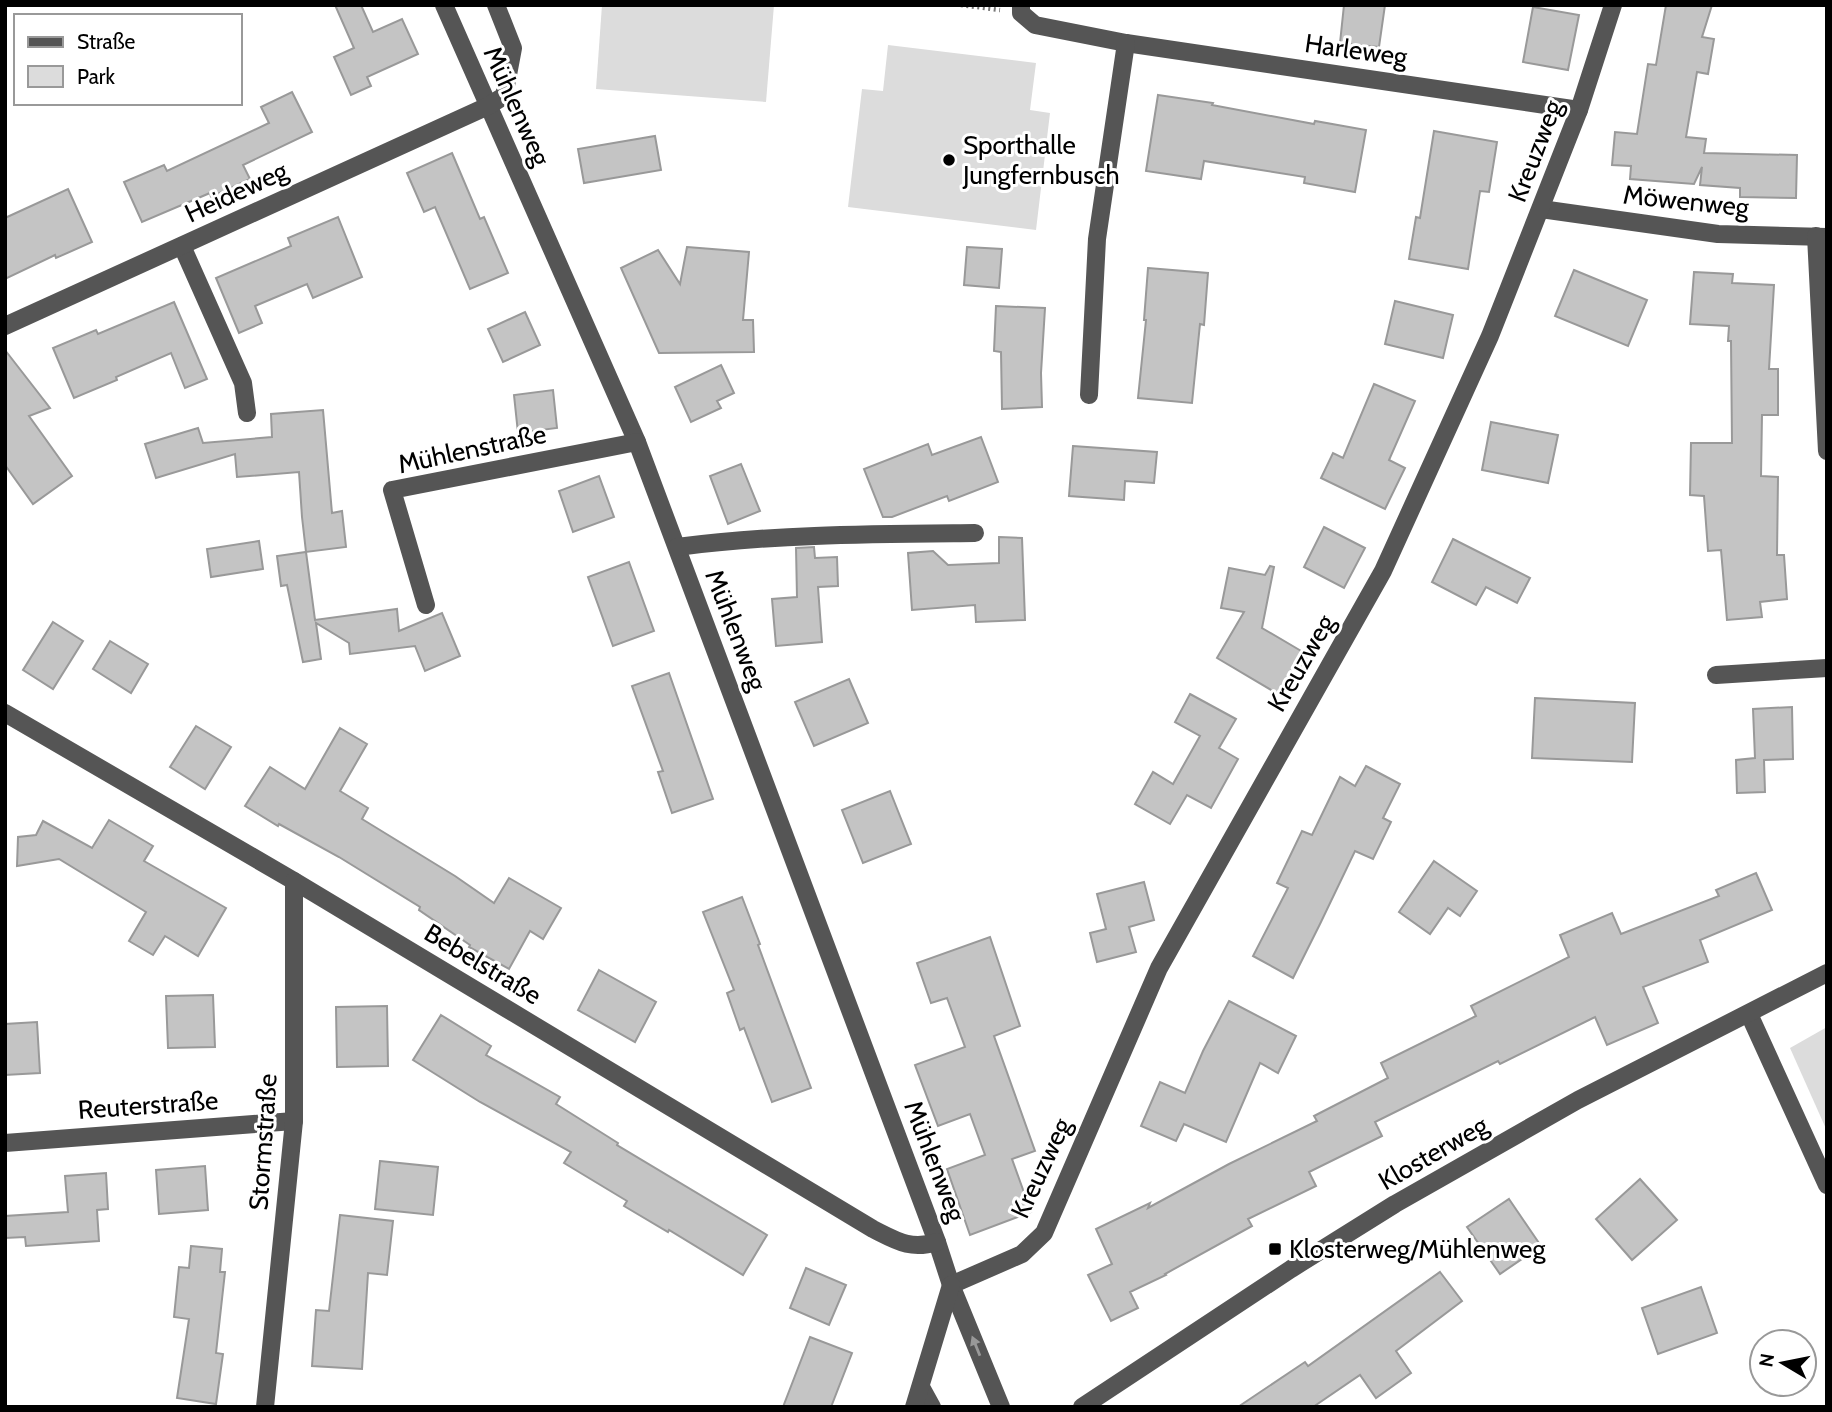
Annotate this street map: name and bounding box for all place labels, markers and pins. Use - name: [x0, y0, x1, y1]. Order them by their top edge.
- place label: Sporthalle Jungfernbusch: [962, 129, 1120, 191]
- marker: Sporthalle Jungfernbusch: [941, 152, 957, 168]
- place label: Klosterweg/Mühlenweg: [1289, 1233, 1546, 1265]
- marker: Klosterweg/Mühlenweg: [1267, 1241, 1283, 1257]

